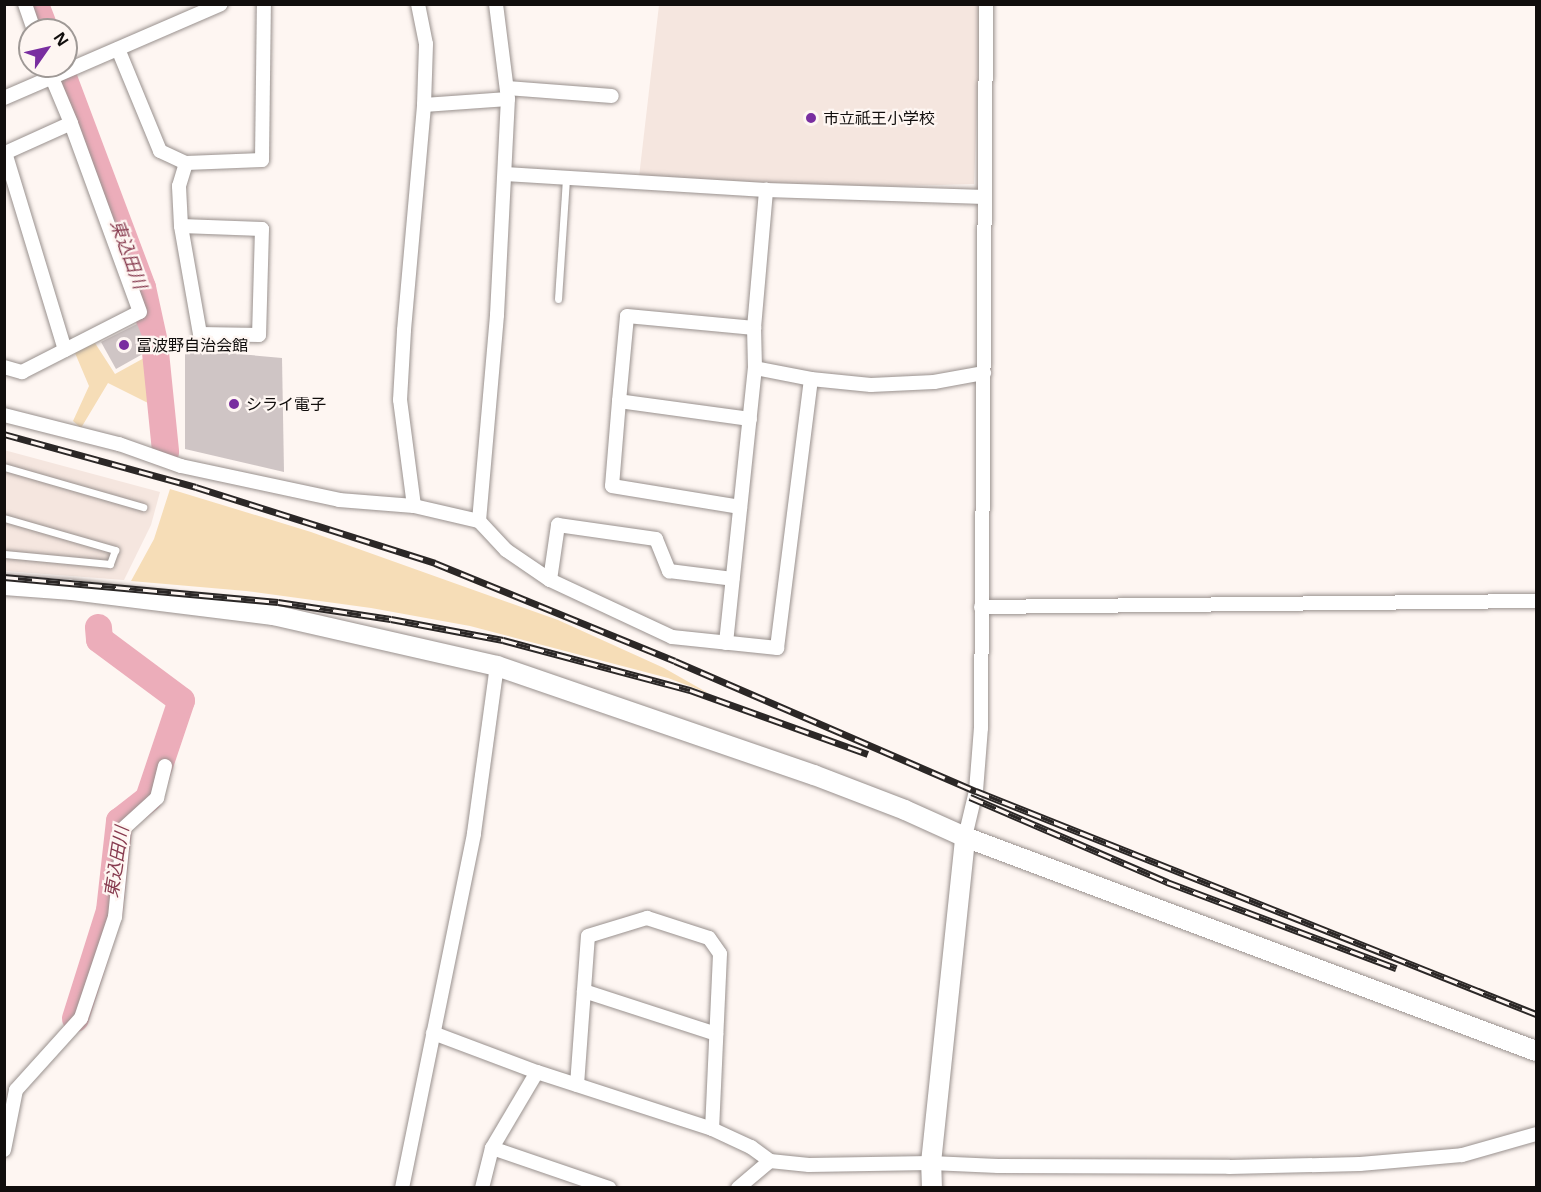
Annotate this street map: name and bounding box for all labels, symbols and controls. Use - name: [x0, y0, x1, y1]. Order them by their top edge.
- north arrow: [18, 18, 78, 78]
- text: N: [49, 28, 74, 51]
- place label: 市立祇王小学校: [823, 108, 935, 128]
- marker: 市立祇王小学校: [804, 111, 818, 125]
- water label: 東込田川: [107, 216, 151, 292]
- place label: 冨波野自治会館: [136, 335, 248, 355]
- marker: 冨波野自治会館: [117, 338, 131, 352]
- place label: シライ電子: [246, 394, 326, 414]
- marker: シライ電子: [227, 397, 241, 411]
- water label: 東込田川: [100, 825, 132, 899]

